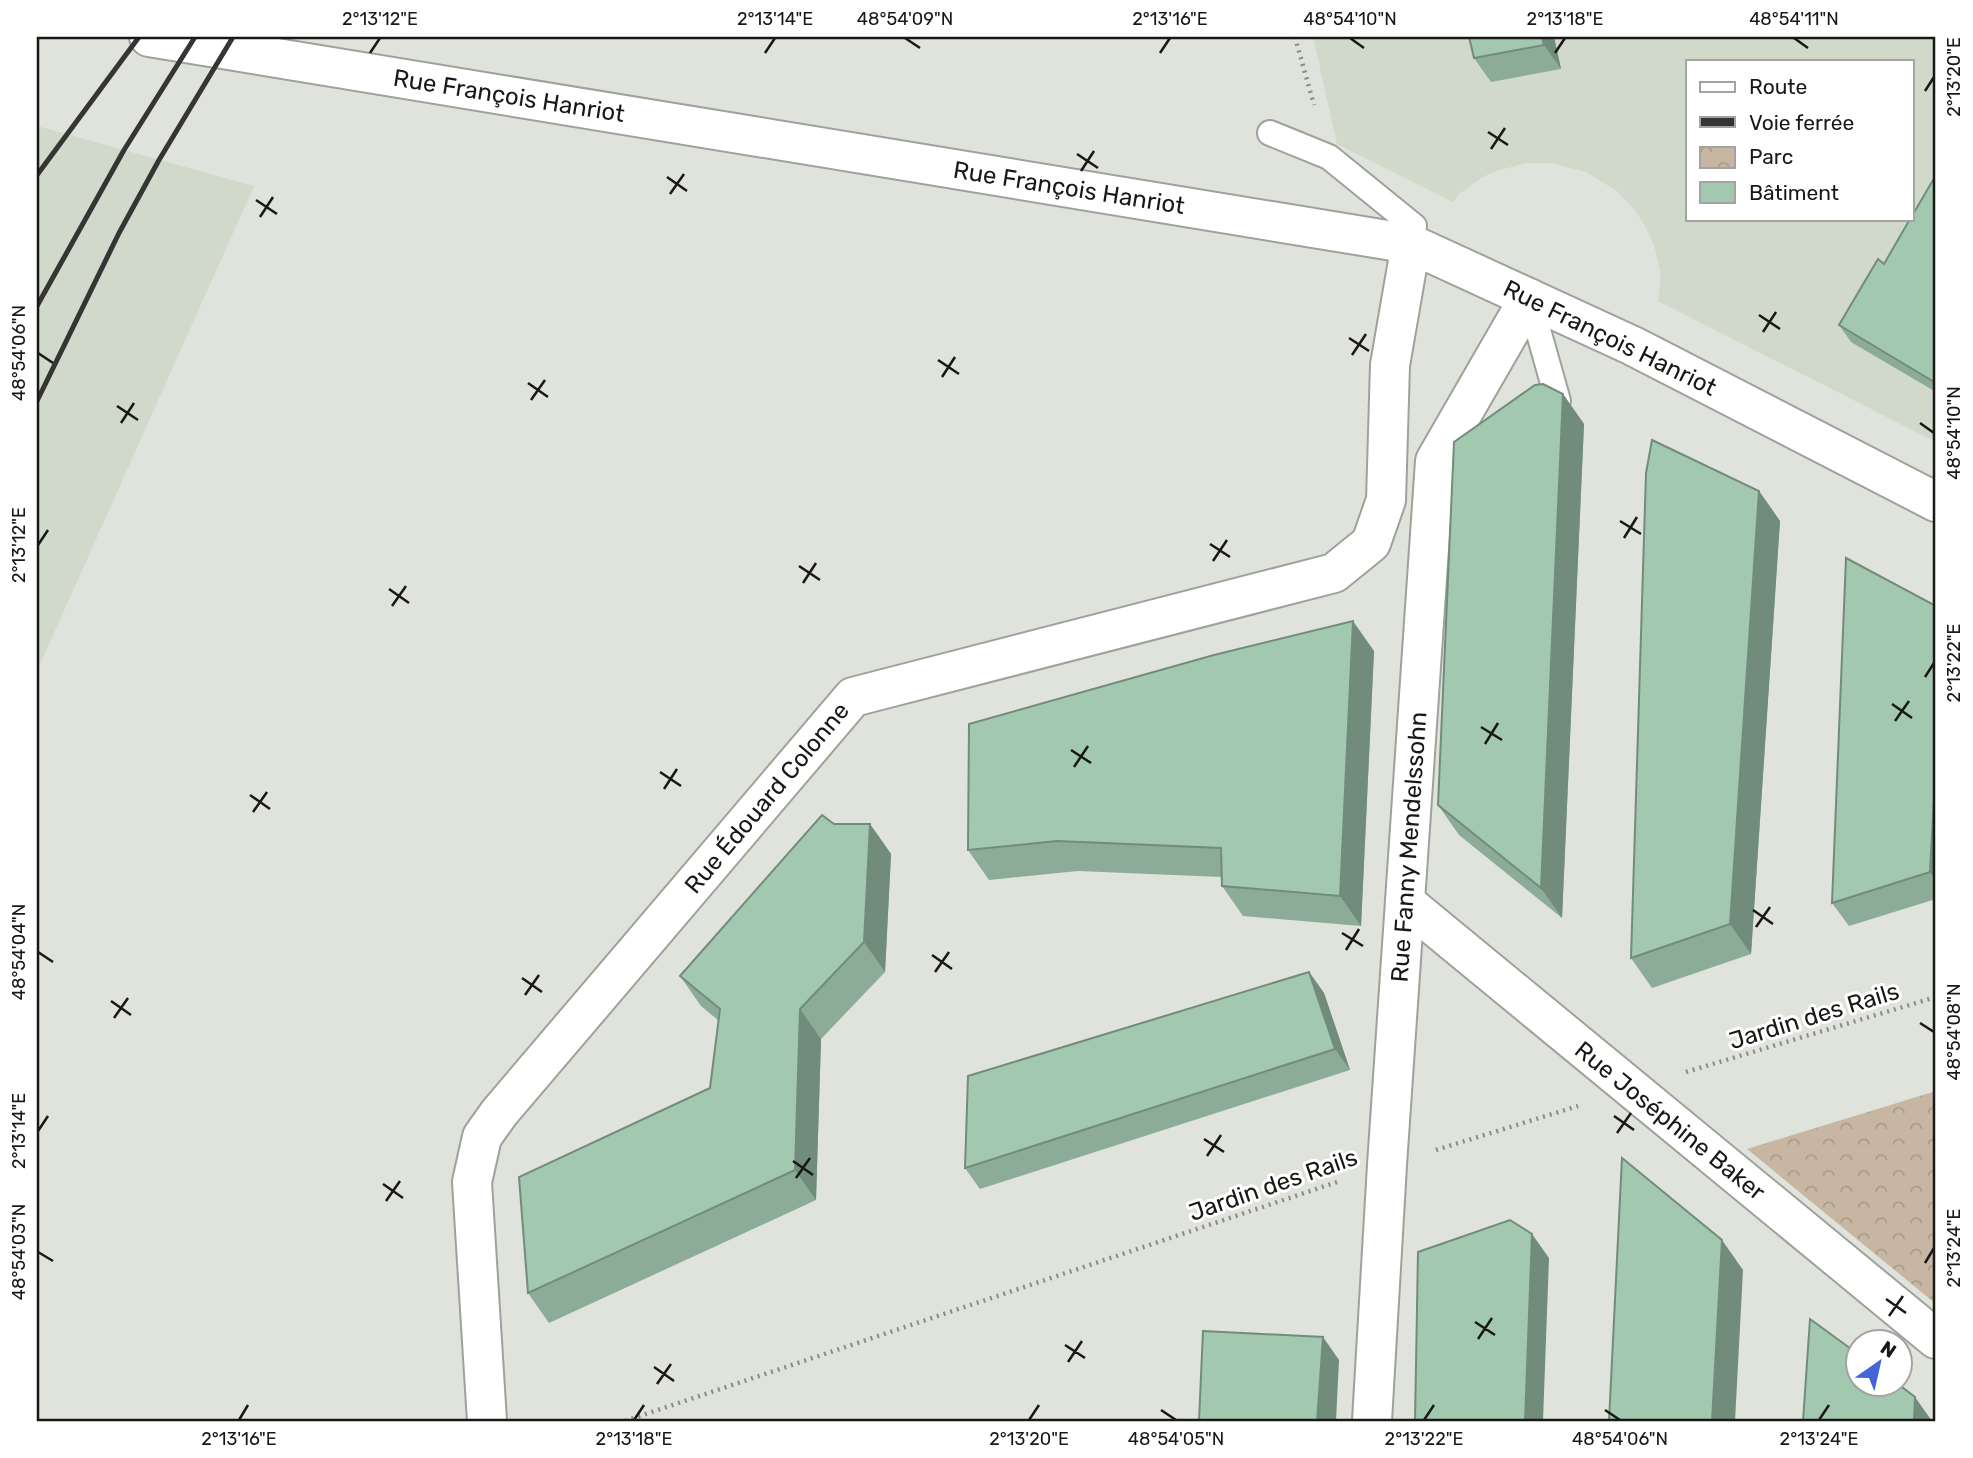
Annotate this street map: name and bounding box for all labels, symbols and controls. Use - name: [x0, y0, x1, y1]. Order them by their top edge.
- text: 2°13'12"E: [342, 8, 418, 30]
- text: 2°13'14"E: [737, 8, 813, 30]
- text: 48°54'09"N: [857, 8, 953, 30]
- text: 2°13'16"E: [1132, 8, 1208, 30]
- text: 48°54'10"N: [1303, 8, 1397, 30]
- text: 2°13'18"E: [1527, 8, 1603, 30]
- text: 48°54'11"N: [1749, 8, 1839, 30]
- text: 2°13'20"E: [1943, 37, 1965, 117]
- legend: [1686, 60, 1913, 220]
- street label: Rue François Hanriot: [391, 64, 627, 128]
- text: Route: [1749, 74, 1807, 99]
- text: Voie ferrée: [1749, 110, 1854, 135]
- text: Parc: [1749, 144, 1793, 169]
- street label: Rue François Hanriot: [951, 156, 1187, 220]
- text: Bâtiment: [1749, 180, 1839, 205]
- street label: Rue François Hanriot: [1499, 274, 1721, 402]
- text: 48°54'06"N: [8, 305, 30, 401]
- text: 48°54'10"N: [1943, 386, 1965, 480]
- text: 2°13'12"E: [8, 507, 30, 583]
- text: 2°13'22"E: [1943, 624, 1965, 702]
- street label: Rue Édouard Colonne: [679, 697, 855, 899]
- street label: Rue Fanny Mendelssohn: [1386, 711, 1432, 983]
- text: 48°54'04"N: [8, 904, 30, 1000]
- street label: Jardin des Rails: [1726, 977, 1902, 1055]
- text: 48°54'08"N: [1943, 983, 1965, 1081]
- street label: Rue Joséphine Baker: [1569, 1036, 1771, 1206]
- text: 2°13'14"E: [8, 1093, 30, 1169]
- street label: Jardin des Rails: [1185, 1143, 1361, 1227]
- text: 48°54'03"N: [8, 1204, 30, 1300]
- text: 2°13'24"E: [1943, 1209, 1965, 1287]
- north arrow: [1843, 1328, 1913, 1398]
- text: N: [1876, 1336, 1900, 1363]
- text: 2°13'16"E: [201, 1428, 277, 1450]
- text: 2°13'18"E: [596, 1428, 672, 1450]
- text: 2°13'20"E: [989, 1428, 1069, 1450]
- text: 48°54'05"N: [1128, 1428, 1224, 1450]
- text: 2°13'22"E: [1385, 1428, 1463, 1450]
- text: 48°54'06"N: [1572, 1428, 1668, 1450]
- text: 2°13'24"E: [1780, 1428, 1858, 1450]

